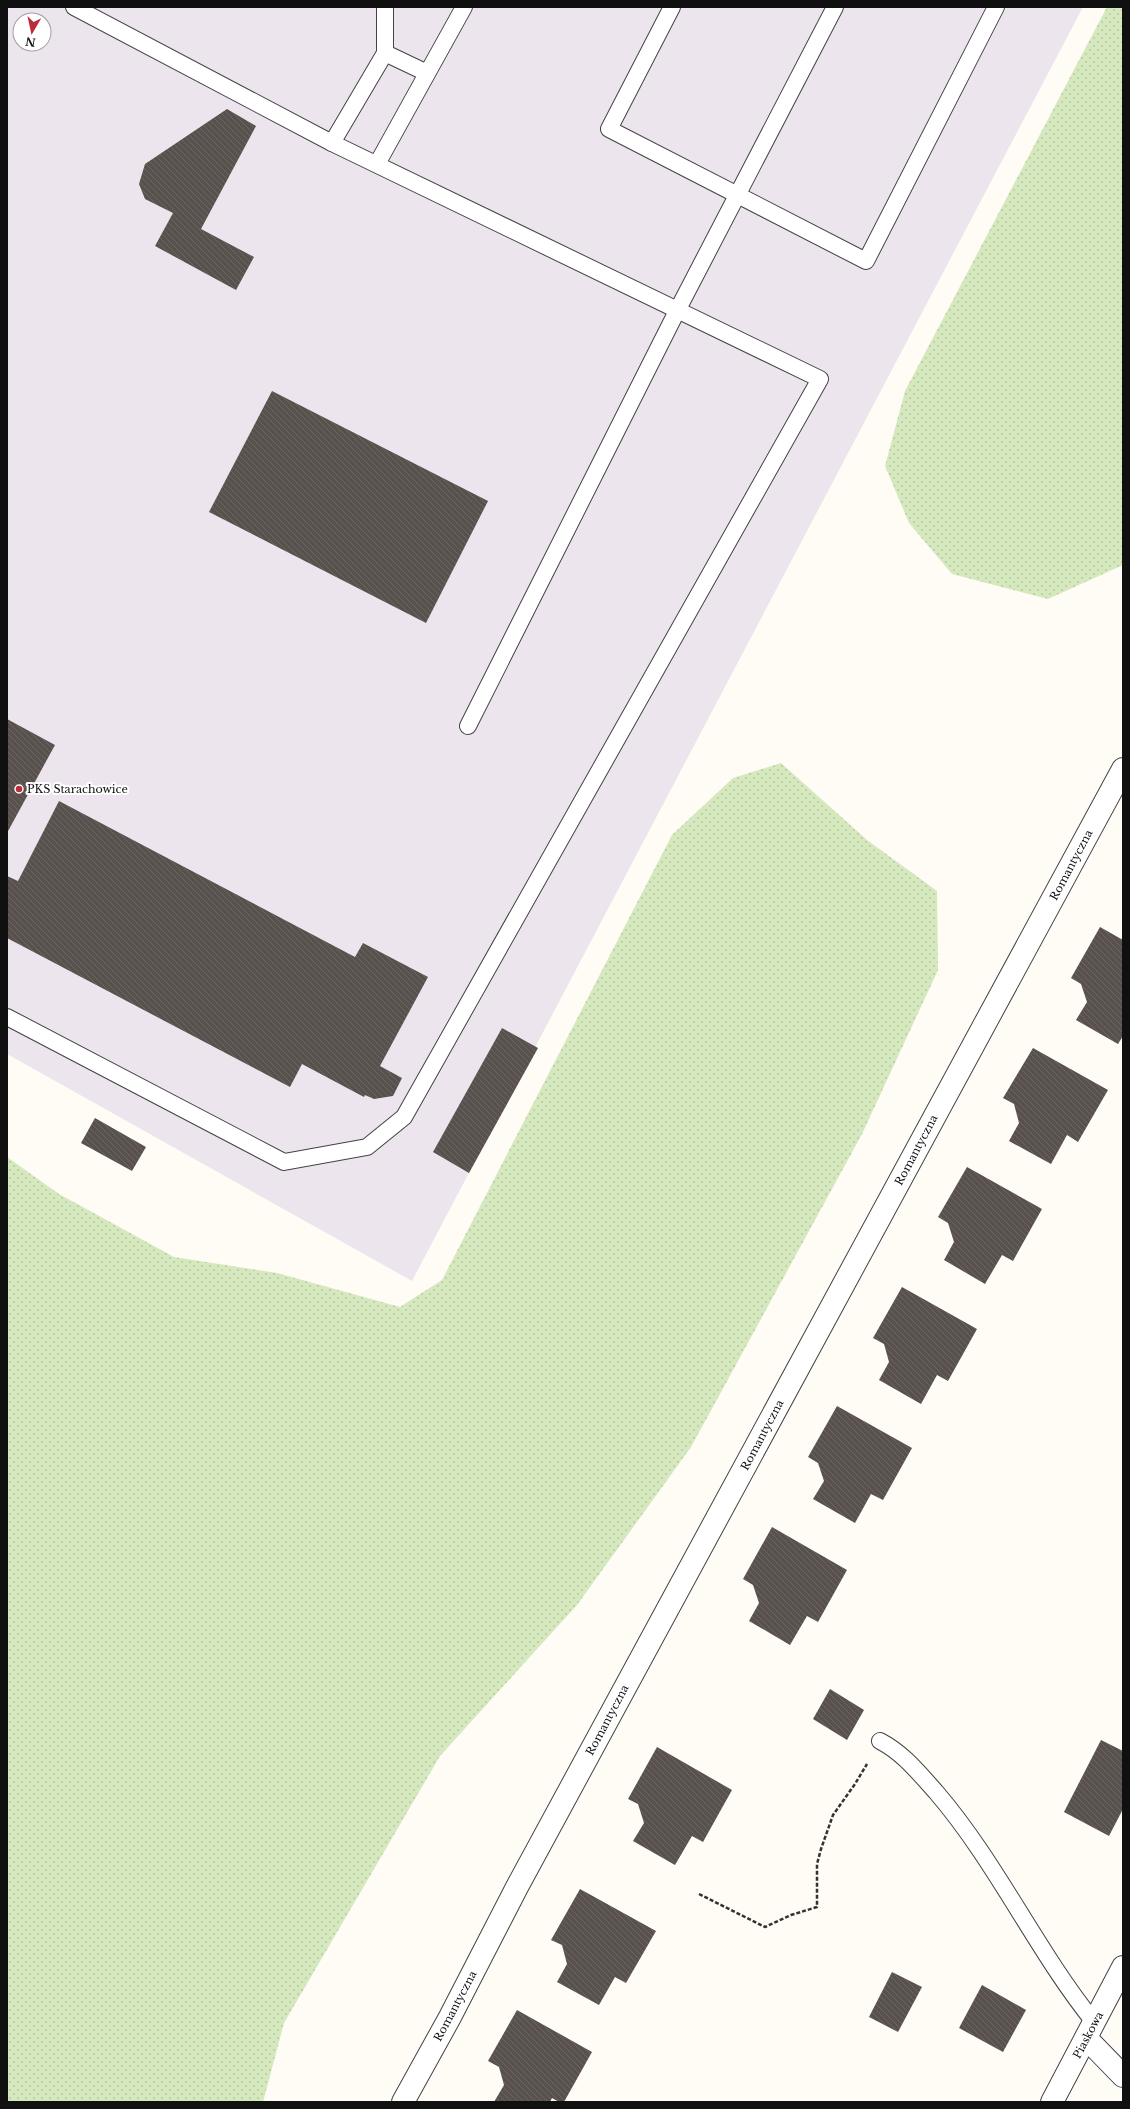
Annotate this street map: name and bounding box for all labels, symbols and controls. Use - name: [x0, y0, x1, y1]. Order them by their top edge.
- north arrow: [12, 12, 52, 52]
- text: N: [24, 34, 37, 50]
- place label: PKS Starachowice: [27, 782, 128, 796]
- marker: PKS Starachowice: [14, 784, 24, 794]
- street label: Romantyczna: [1047, 827, 1096, 903]
- street label: Romantyczna: [892, 1112, 941, 1188]
- street label: Romantyczna: [738, 1397, 787, 1473]
- street label: Romantyczna: [583, 1682, 632, 1758]
- street label: Romantyczna: [431, 1968, 480, 2044]
- street label: Piaskowa: [1070, 2008, 1107, 2061]

